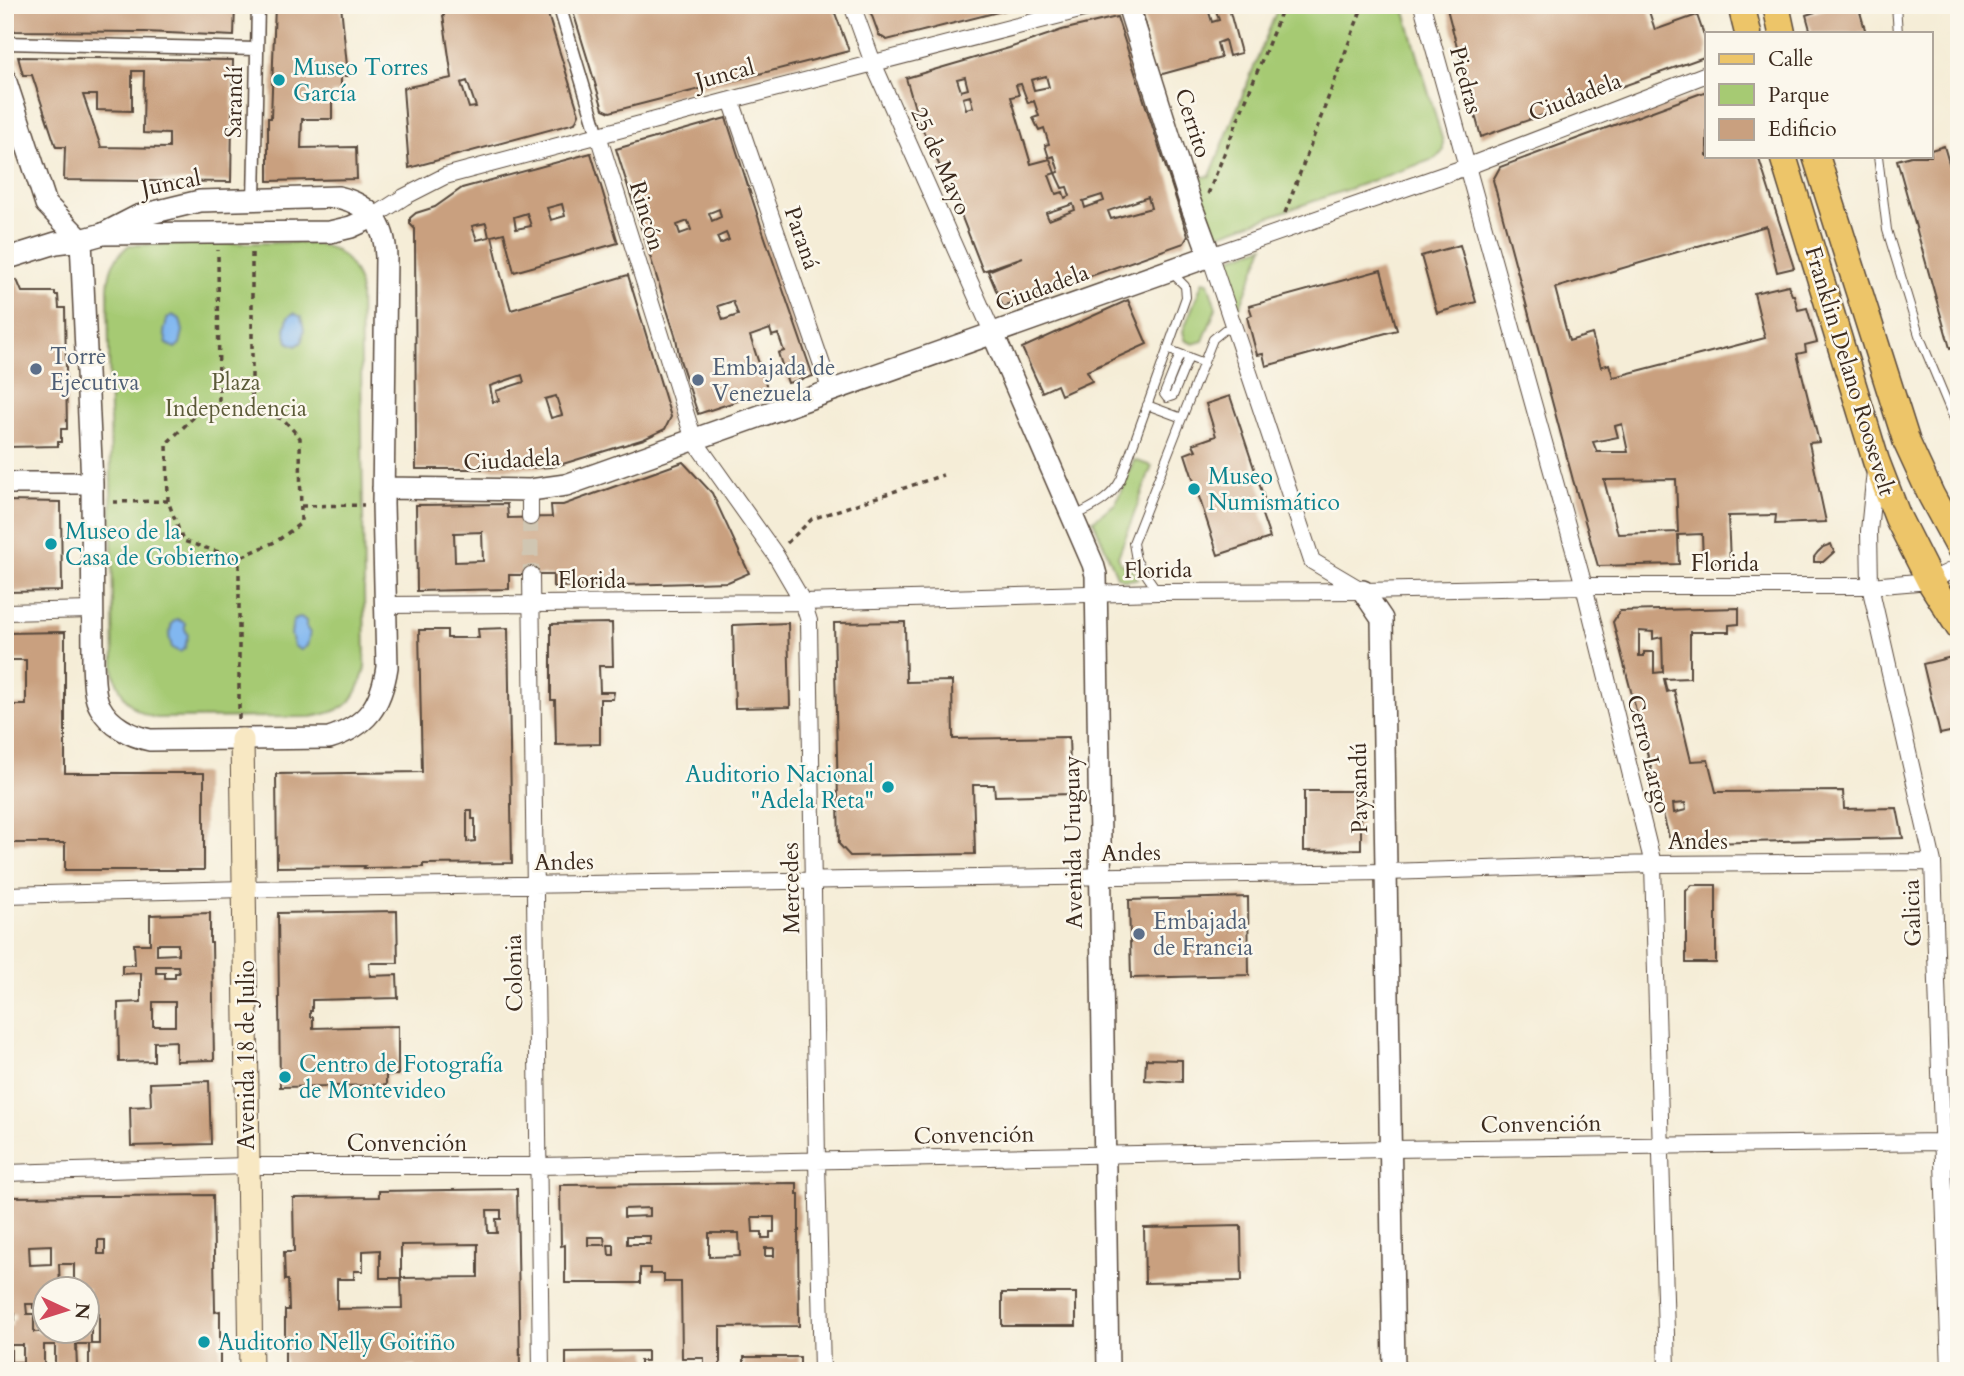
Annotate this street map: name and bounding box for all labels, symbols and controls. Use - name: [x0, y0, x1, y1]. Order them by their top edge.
- legend: [1705, 32, 1932, 158]
- street label: Piedras: [1442, 43, 1490, 117]
- text: Calle: [1768, 45, 1813, 74]
- street label: Juncal: [689, 51, 758, 97]
- place label: Museo Torres García: [293, 52, 428, 109]
- street label: Ciudadela: [1524, 65, 1626, 129]
- street label: Sarandí: [218, 66, 250, 138]
- marker: Museo Torres García: [271, 72, 287, 88]
- text: Parque: [1768, 81, 1829, 110]
- street label: Cerrito: [1167, 84, 1219, 162]
- street label: 25 de Mayo: [903, 102, 979, 220]
- text: Edificio: [1768, 115, 1837, 144]
- street label: Juncal: [136, 162, 203, 204]
- street label: Rincón: [622, 177, 672, 255]
- street label: Paraná: [777, 202, 827, 274]
- street label: Franklin Delano Roosevelt: [1797, 243, 1903, 499]
- street label: Ciudadela: [991, 257, 1093, 319]
- place label: Torre Ejecutiva: [50, 341, 140, 398]
- place label: Embajada de Venezuela: [712, 352, 835, 409]
- marker: Torre Ejecutiva: [28, 361, 44, 377]
- park label: Plaza Independencia: [165, 367, 307, 424]
- marker: Embajada de Venezuela: [690, 372, 706, 388]
- street label: Ciudadela: [463, 442, 561, 478]
- place label: Museo Numismático: [1208, 461, 1340, 518]
- marker: Museo Numismático: [1186, 481, 1202, 497]
- place label: Museo de la Casa de Gobierno: [65, 516, 239, 573]
- marker: Museo de la Casa de Gobierno: [43, 536, 59, 552]
- street label: Florida: [1691, 548, 1759, 579]
- street label: Florida: [1124, 554, 1193, 586]
- street label: Florida: [558, 565, 626, 596]
- street label: Cerro Largo: [1619, 692, 1679, 816]
- street label: Paysandú: [1343, 742, 1375, 834]
- street label: Avenida Uruguay: [1056, 755, 1090, 929]
- place label: Auditorio Nacional "Adela Reta": [685, 759, 874, 816]
- marker: Auditorio Nacional "Adela Reta": [880, 779, 896, 795]
- street label: Andes: [1668, 826, 1728, 857]
- street label: Andes: [1101, 837, 1161, 869]
- street label: Mercedes: [775, 842, 807, 934]
- street label: Andes: [534, 846, 594, 878]
- street label: Galicia: [1895, 879, 1929, 947]
- place label: Embajada de Francia: [1153, 906, 1253, 963]
- marker: Embajada de Francia: [1131, 926, 1147, 942]
- street label: Colonia: [498, 934, 530, 1012]
- street label: Avenida 18 de Julio: [231, 960, 262, 1150]
- place label: Centro de Fotografía de Montevideo: [299, 1049, 503, 1106]
- marker: Centro de Fotografía de Montevideo: [277, 1069, 293, 1085]
- street label: Convención: [1480, 1107, 1602, 1141]
- street label: Convención: [913, 1118, 1035, 1152]
- street label: Convención: [347, 1128, 467, 1159]
- north arrow: [32, 1274, 102, 1344]
- text: N: [68, 1302, 96, 1321]
- place label: Auditorio Nelly Goitiño: [218, 1327, 455, 1358]
- marker: Auditorio Nelly Goitiño: [196, 1334, 212, 1350]

